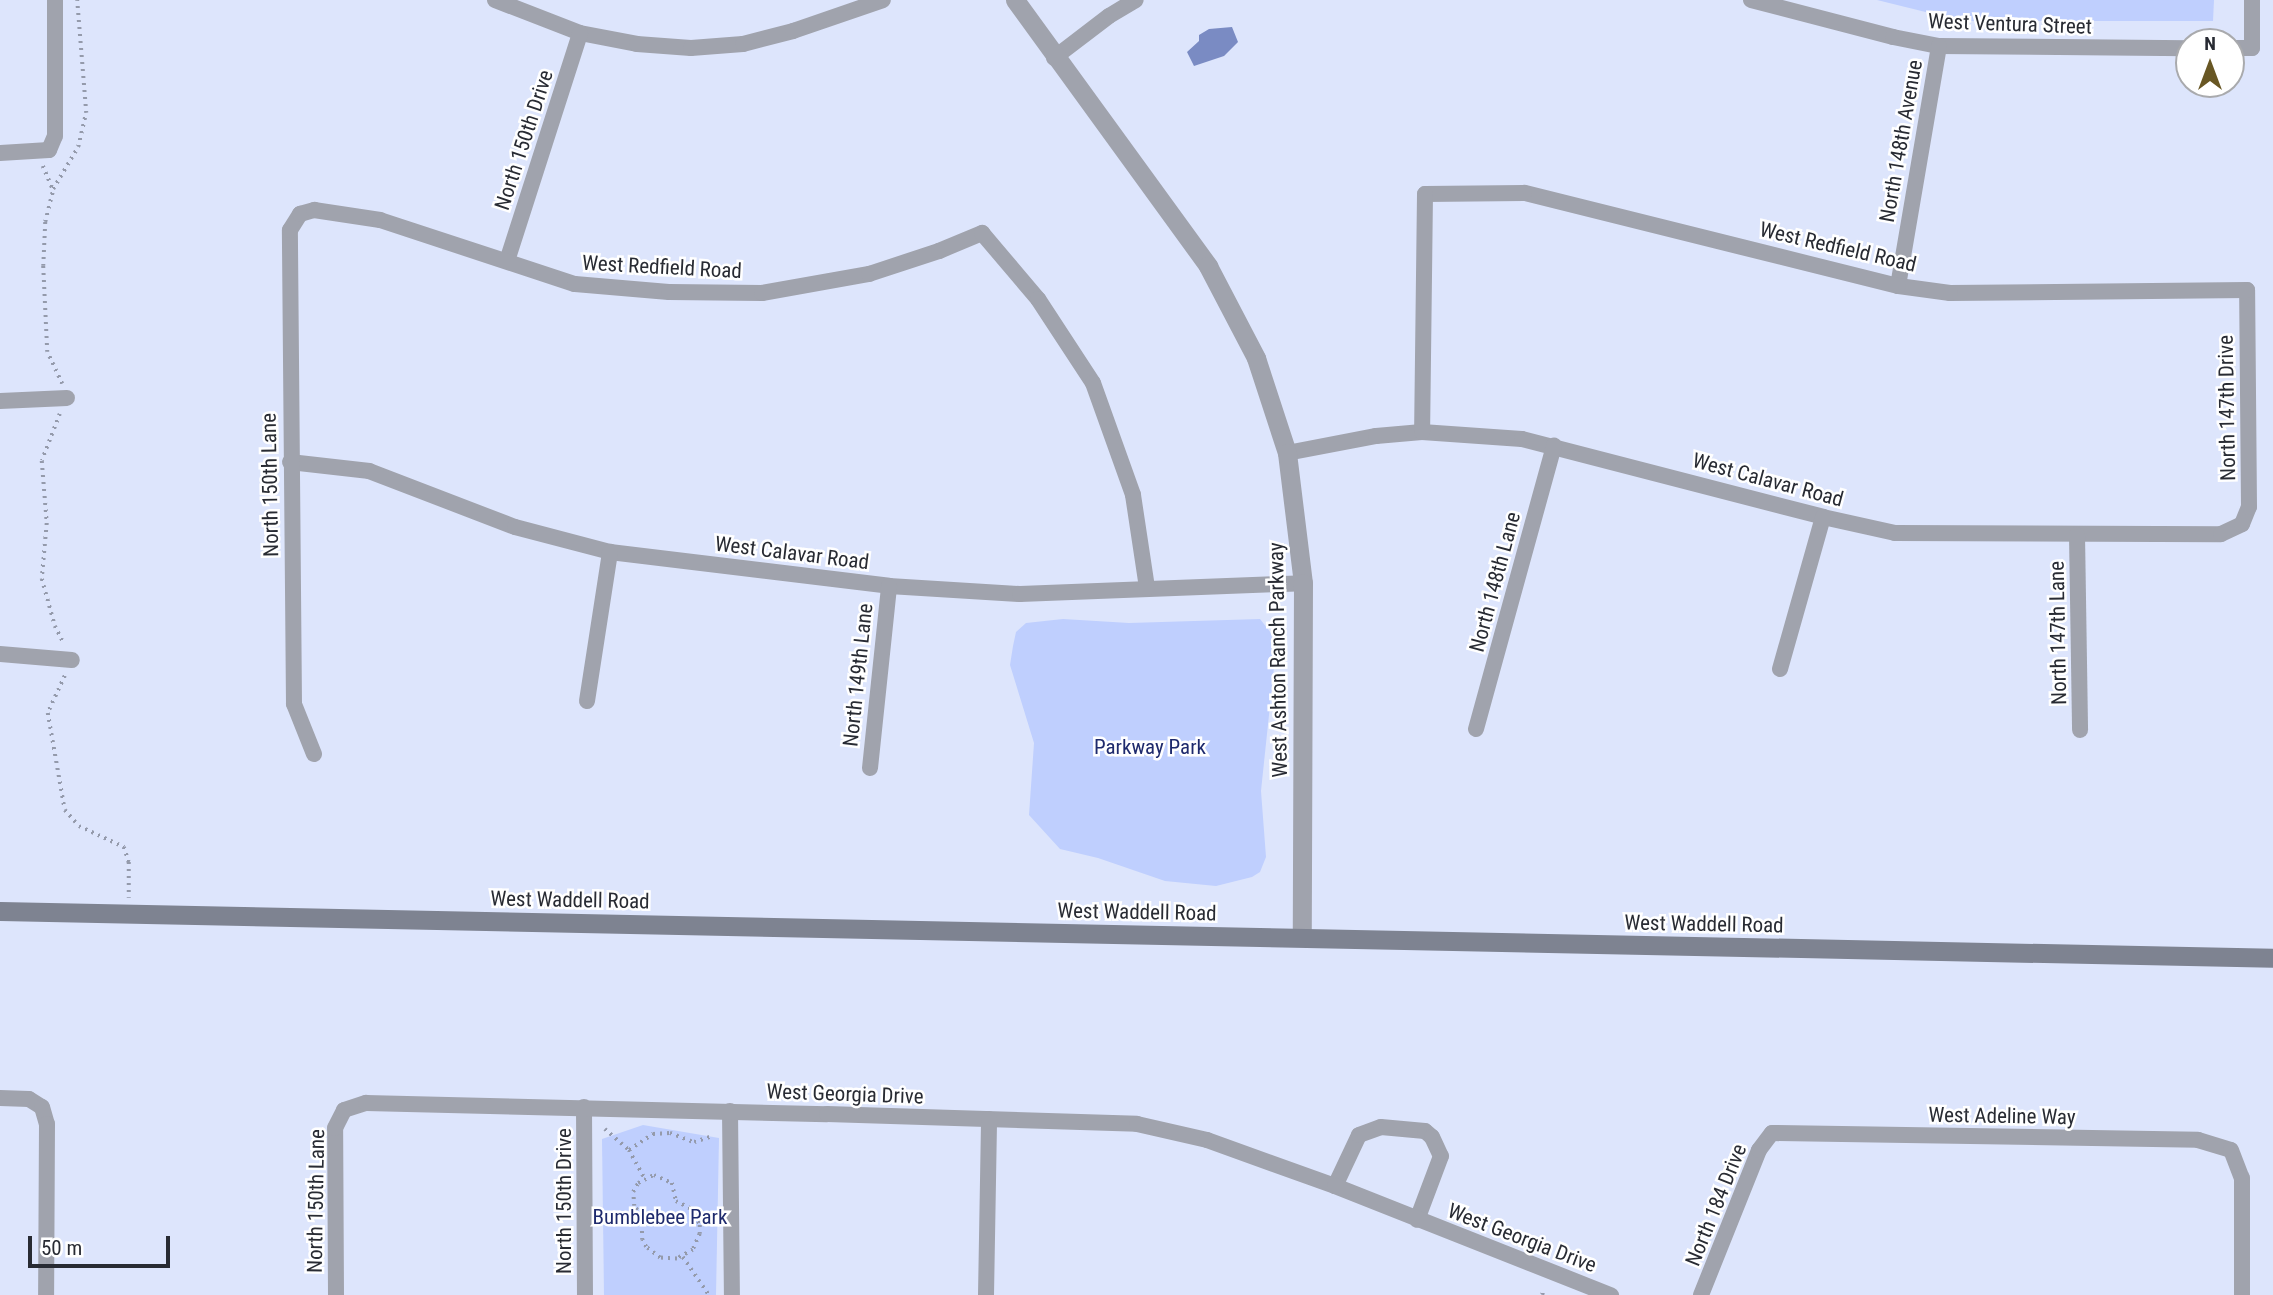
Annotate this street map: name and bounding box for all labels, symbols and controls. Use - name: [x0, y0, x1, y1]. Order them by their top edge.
- street label: West Ventura Street: [1928, 9, 2092, 39]
- north arrow: [2175, 28, 2245, 98]
- text: N: [2204, 32, 2216, 55]
- street label: North 148th Avenue: [1874, 58, 1928, 224]
- street label: North 150th Drive: [489, 67, 559, 213]
- street label: West Redfield Road: [1757, 217, 1919, 277]
- street label: West Redfield Road: [582, 250, 742, 284]
- street label: North 147th Drive: [2213, 335, 2241, 481]
- street label: North 150th Lane: [256, 413, 284, 557]
- street label: West Calavar Road: [1690, 448, 1846, 512]
- street label: North 148th Lane: [1464, 509, 1526, 655]
- street label: West Calavar Road: [713, 531, 871, 575]
- street label: West Ashton Ranch Parkway: [1263, 542, 1293, 778]
- street label: North 147th Lane: [2044, 561, 2072, 705]
- street label: North 149th Lane: [838, 602, 878, 748]
- park label: Parkway Park: [1094, 734, 1206, 760]
- street label: West Waddell Road: [490, 886, 650, 914]
- street label: West Waddell Road: [1057, 898, 1217, 926]
- street label: West Waddell Road: [1624, 910, 1784, 938]
- street label: West Georgia Drive: [766, 1079, 924, 1109]
- street label: West Adeline Way: [1928, 1102, 2076, 1130]
- street label: North 150th Drive: [551, 1128, 577, 1274]
- street label: North 150th Lane: [302, 1129, 330, 1273]
- street label: North 184 Drive: [1680, 1140, 1752, 1270]
- street label: West Georgia Drive: [1444, 1198, 1600, 1278]
- park label: Bumblebee Park: [593, 1204, 727, 1230]
- scale bar: [32, 1222, 173, 1266]
- text: 50 m: [41, 1236, 82, 1260]

